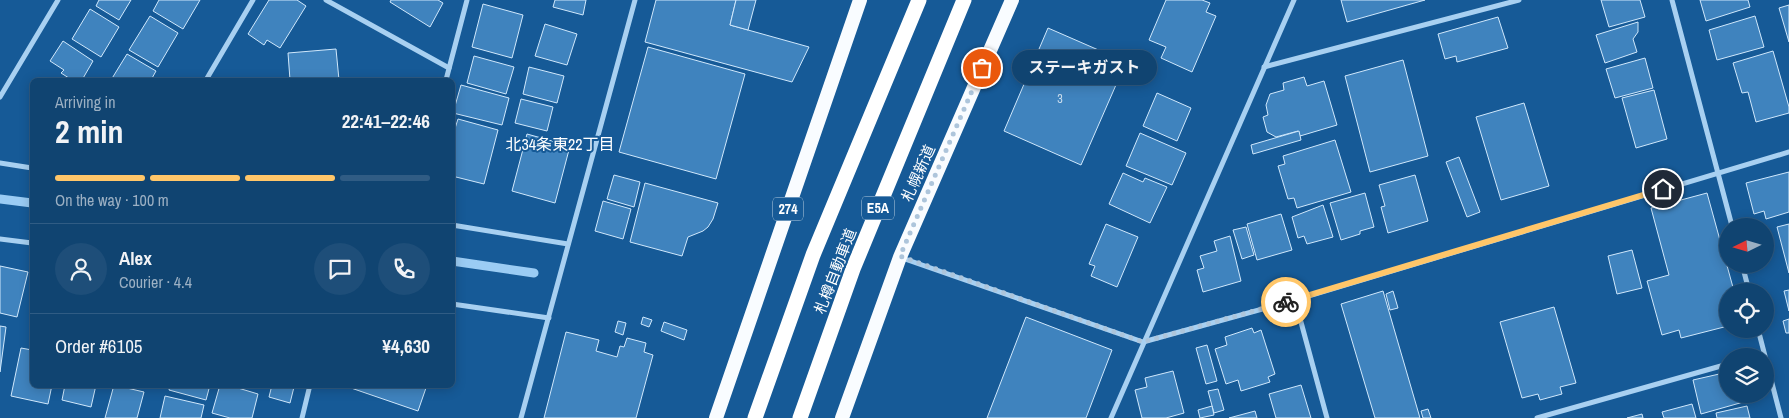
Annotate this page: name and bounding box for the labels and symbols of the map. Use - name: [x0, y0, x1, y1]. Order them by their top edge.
- pin: [961, 47, 1003, 89]
- callout: ステーキガスト: [1012, 50, 1157, 86]
- house number: 3: [1057, 91, 1063, 107]
- district label: 北34条東22丁目: [505, 133, 615, 155]
- street label: 札幌新道: [896, 141, 940, 205]
- pin: [1642, 168, 1684, 210]
- road number: E5A: [862, 197, 894, 220]
- road number: 274: [773, 198, 803, 220]
- north arrow: [1719, 218, 1774, 272]
- street label: 札樽自動車道: [809, 225, 861, 317]
- courier: [1261, 277, 1311, 327]

